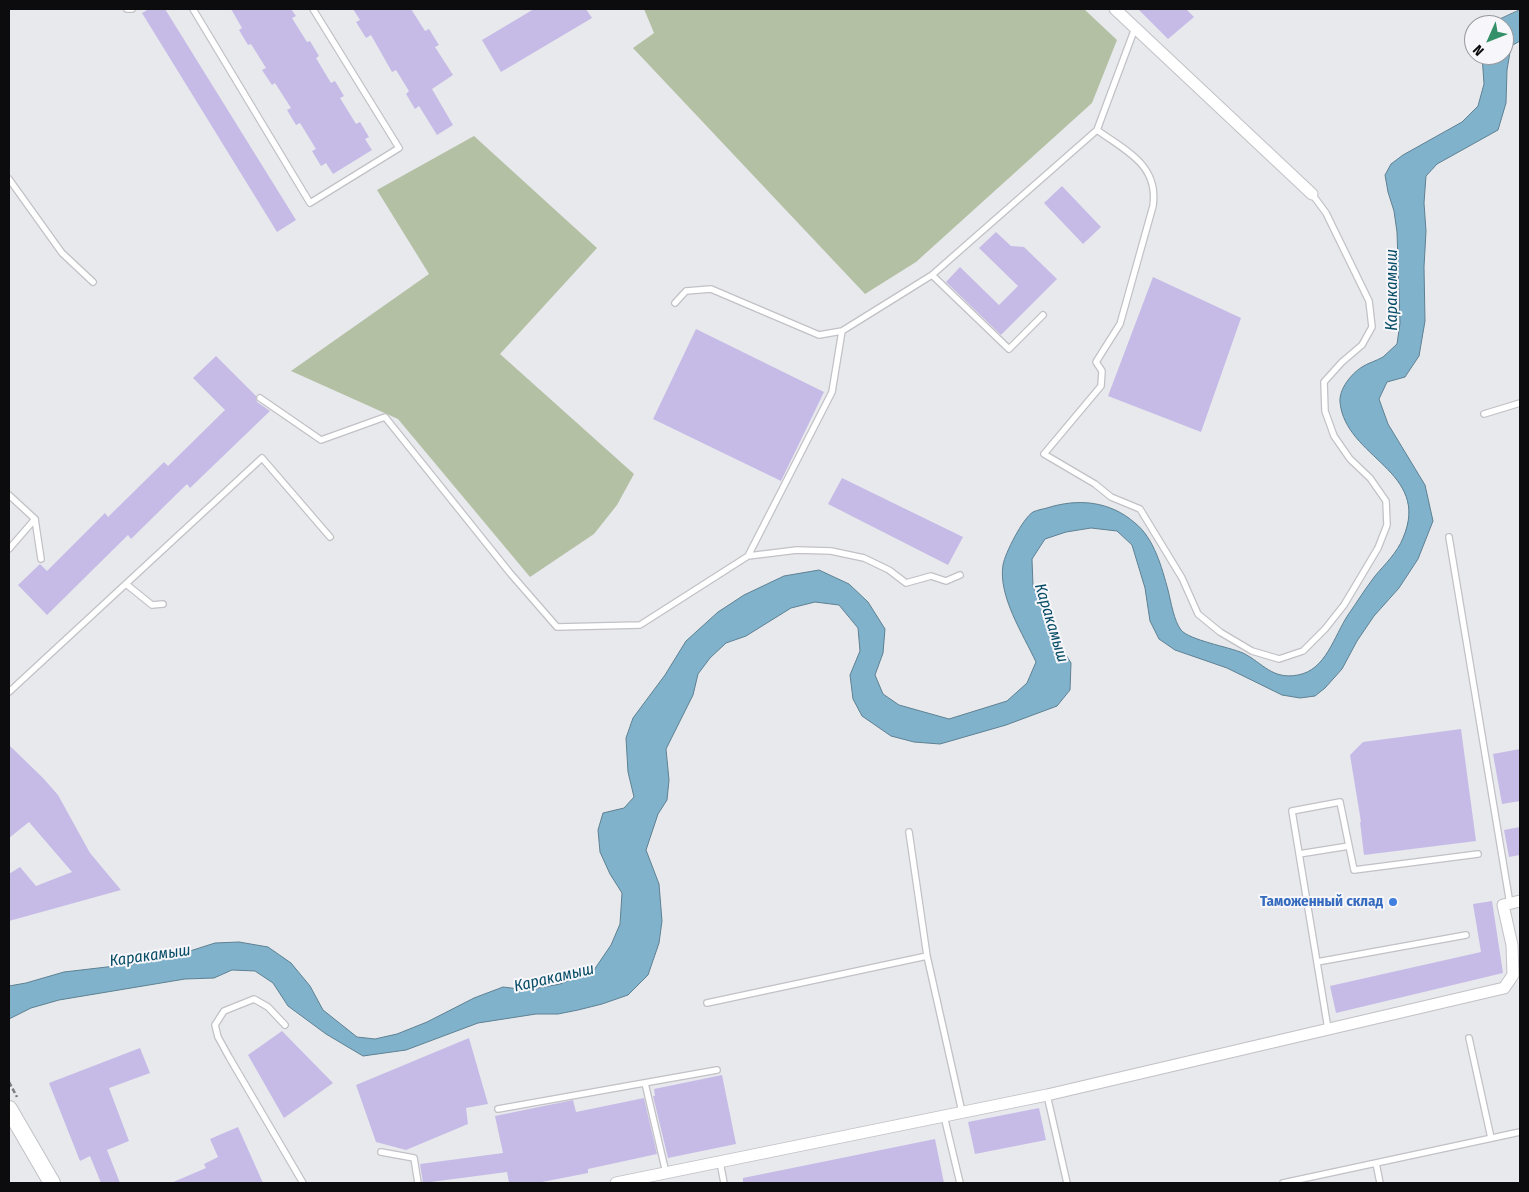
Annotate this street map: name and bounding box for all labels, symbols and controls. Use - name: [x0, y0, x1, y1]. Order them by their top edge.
- north arrow: [1464, 15, 1514, 65]
- text: N: [1470, 41, 1488, 59]
- water label: Каракамыш: [1383, 249, 1403, 331]
- water label: Каракамыш: [1030, 581, 1072, 665]
- place label: Таможенный склад: [1260, 893, 1383, 911]
- marker: Таможенный склад: [1387, 896, 1399, 908]
- water label: Каракамыш: [108, 941, 192, 971]
- water label: Каракамыш: [512, 959, 596, 997]

